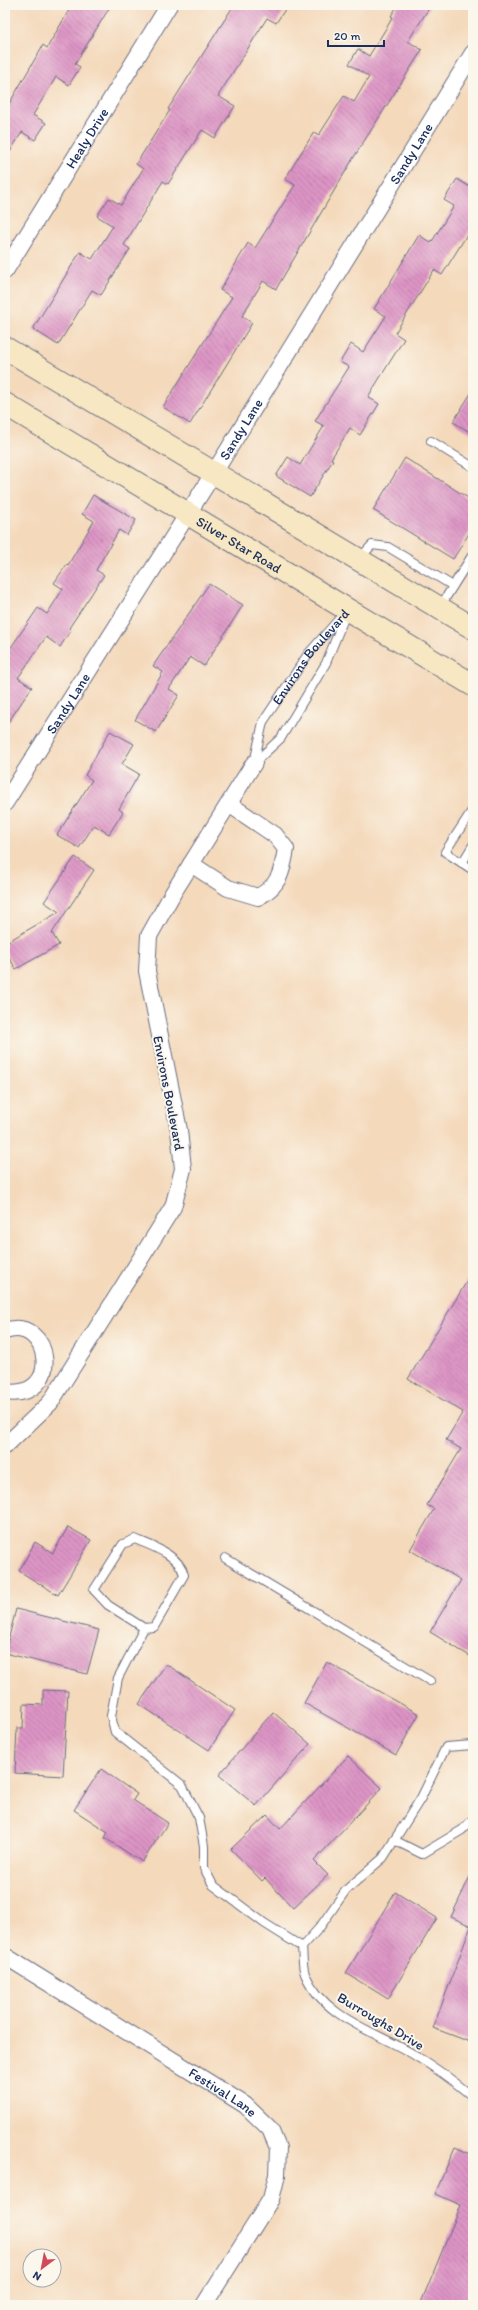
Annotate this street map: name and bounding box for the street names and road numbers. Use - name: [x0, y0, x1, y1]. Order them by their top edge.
- street label: Healy Drive: [62, 105, 113, 172]
- street label: Sandy Lane: [386, 120, 437, 188]
- street label: Sandy Lane: [216, 395, 267, 463]
- street label: Silver Star Road: [193, 513, 285, 577]
- street label: Environs Boulevard: [269, 605, 353, 708]
- street label: Sandy Lane: [43, 670, 94, 737]
- street label: Environs Boulevard: [149, 1034, 188, 1152]
- street label: Burroughs Drive: [334, 1989, 427, 2054]
- street label: Festival Lane: [186, 2064, 260, 2121]

